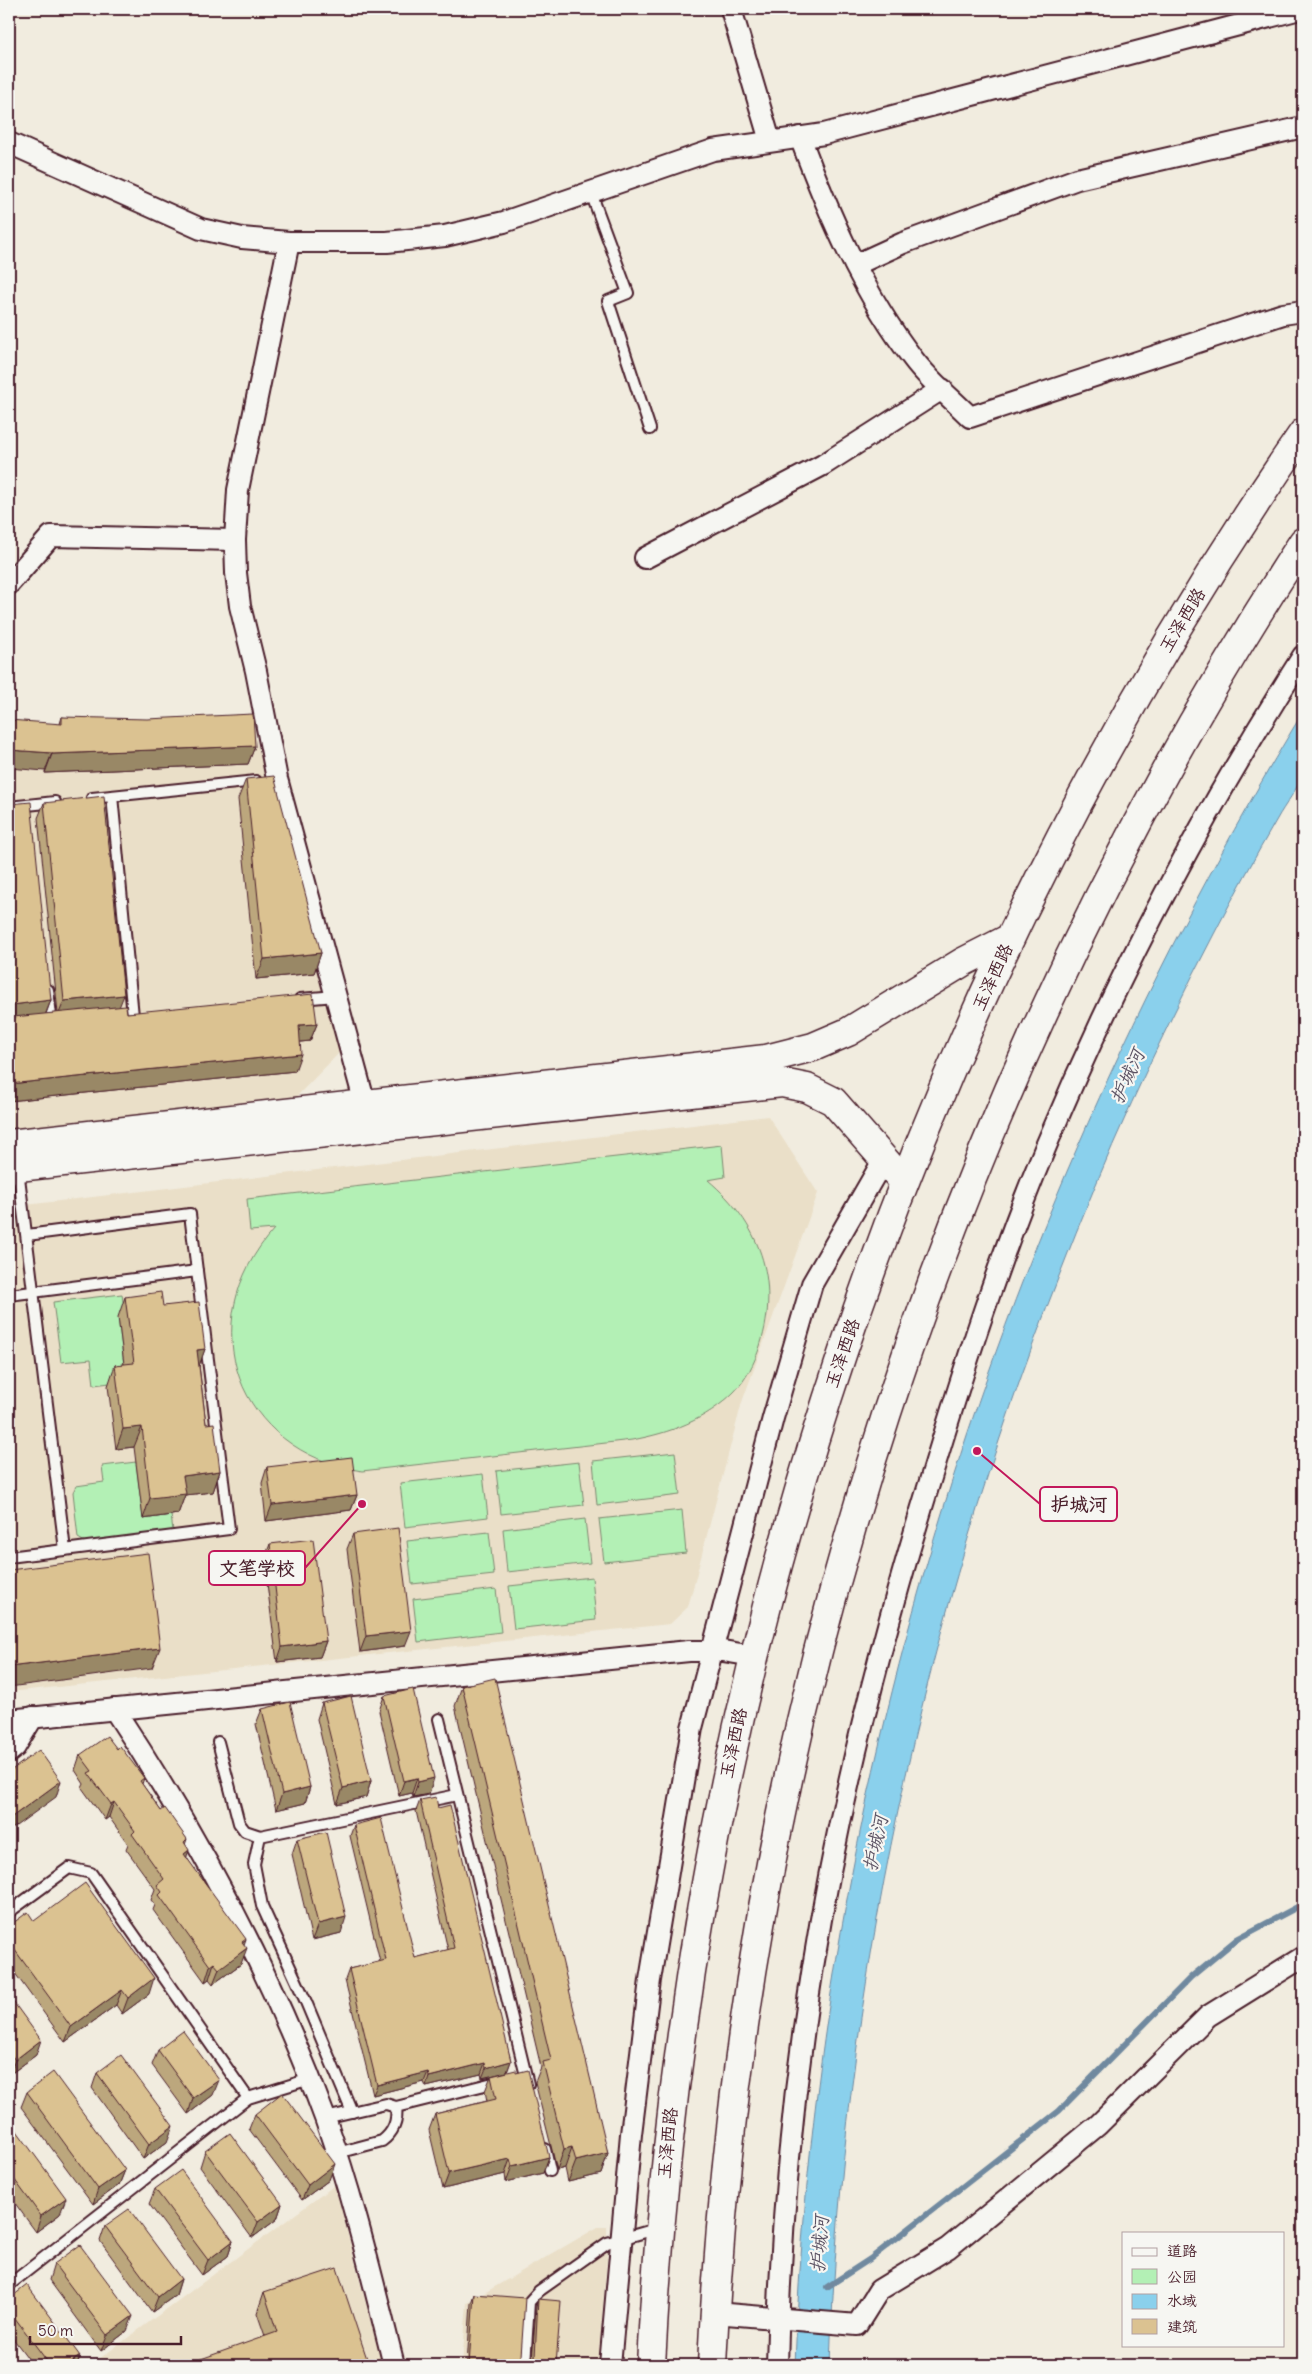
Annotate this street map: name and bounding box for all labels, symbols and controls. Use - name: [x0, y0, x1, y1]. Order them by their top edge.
- street label: 玉泽西路: [1154, 583, 1210, 657]
- street label: 玉泽西路: [966, 940, 1018, 1014]
- water label: 护城河: [1104, 1042, 1151, 1107]
- street label: 玉泽西路: [819, 1315, 865, 1391]
- callout: 护城河: [1040, 1487, 1117, 1521]
- text: 护城河: [1050, 1492, 1108, 1516]
- callout: 文笔学校: [209, 1551, 305, 1585]
- text: 文笔学校: [219, 1556, 295, 1580]
- street label: 玉泽西路: [714, 1705, 752, 1781]
- water label: 护城河: [857, 1810, 893, 1873]
- street label: 玉泽西路: [652, 2106, 682, 2180]
- water label: 护城河: [805, 2212, 833, 2273]
- legend: [1122, 2232, 1284, 2346]
- text: 道路: [1167, 2241, 1197, 2260]
- text: 公园: [1167, 2267, 1197, 2286]
- text: 水域: [1167, 2291, 1197, 2310]
- scale bar: [30, 2314, 181, 2346]
- text: 建筑: [1167, 2317, 1197, 2336]
- text: 50 m: [38, 2321, 73, 2340]

